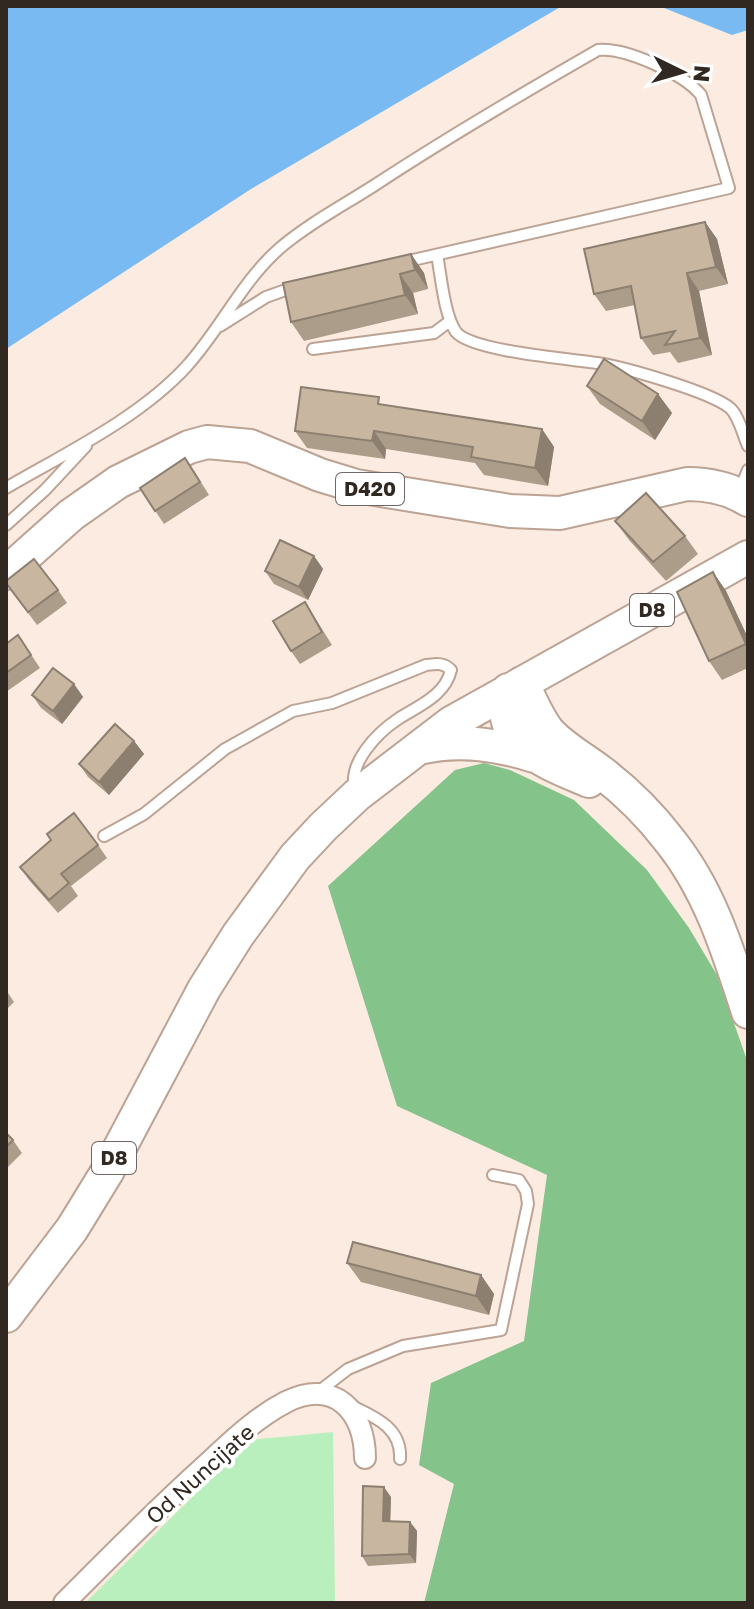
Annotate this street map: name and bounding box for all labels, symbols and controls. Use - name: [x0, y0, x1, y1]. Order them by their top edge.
- north arrow: [642, 32, 722, 112]
- text: N: [688, 64, 717, 83]
- road number: D420: [336, 473, 404, 505]
- road number: D8: [630, 594, 674, 626]
- road number: D8: [92, 1142, 136, 1174]
- street label: Od Nuncijate: [140, 1418, 259, 1529]

